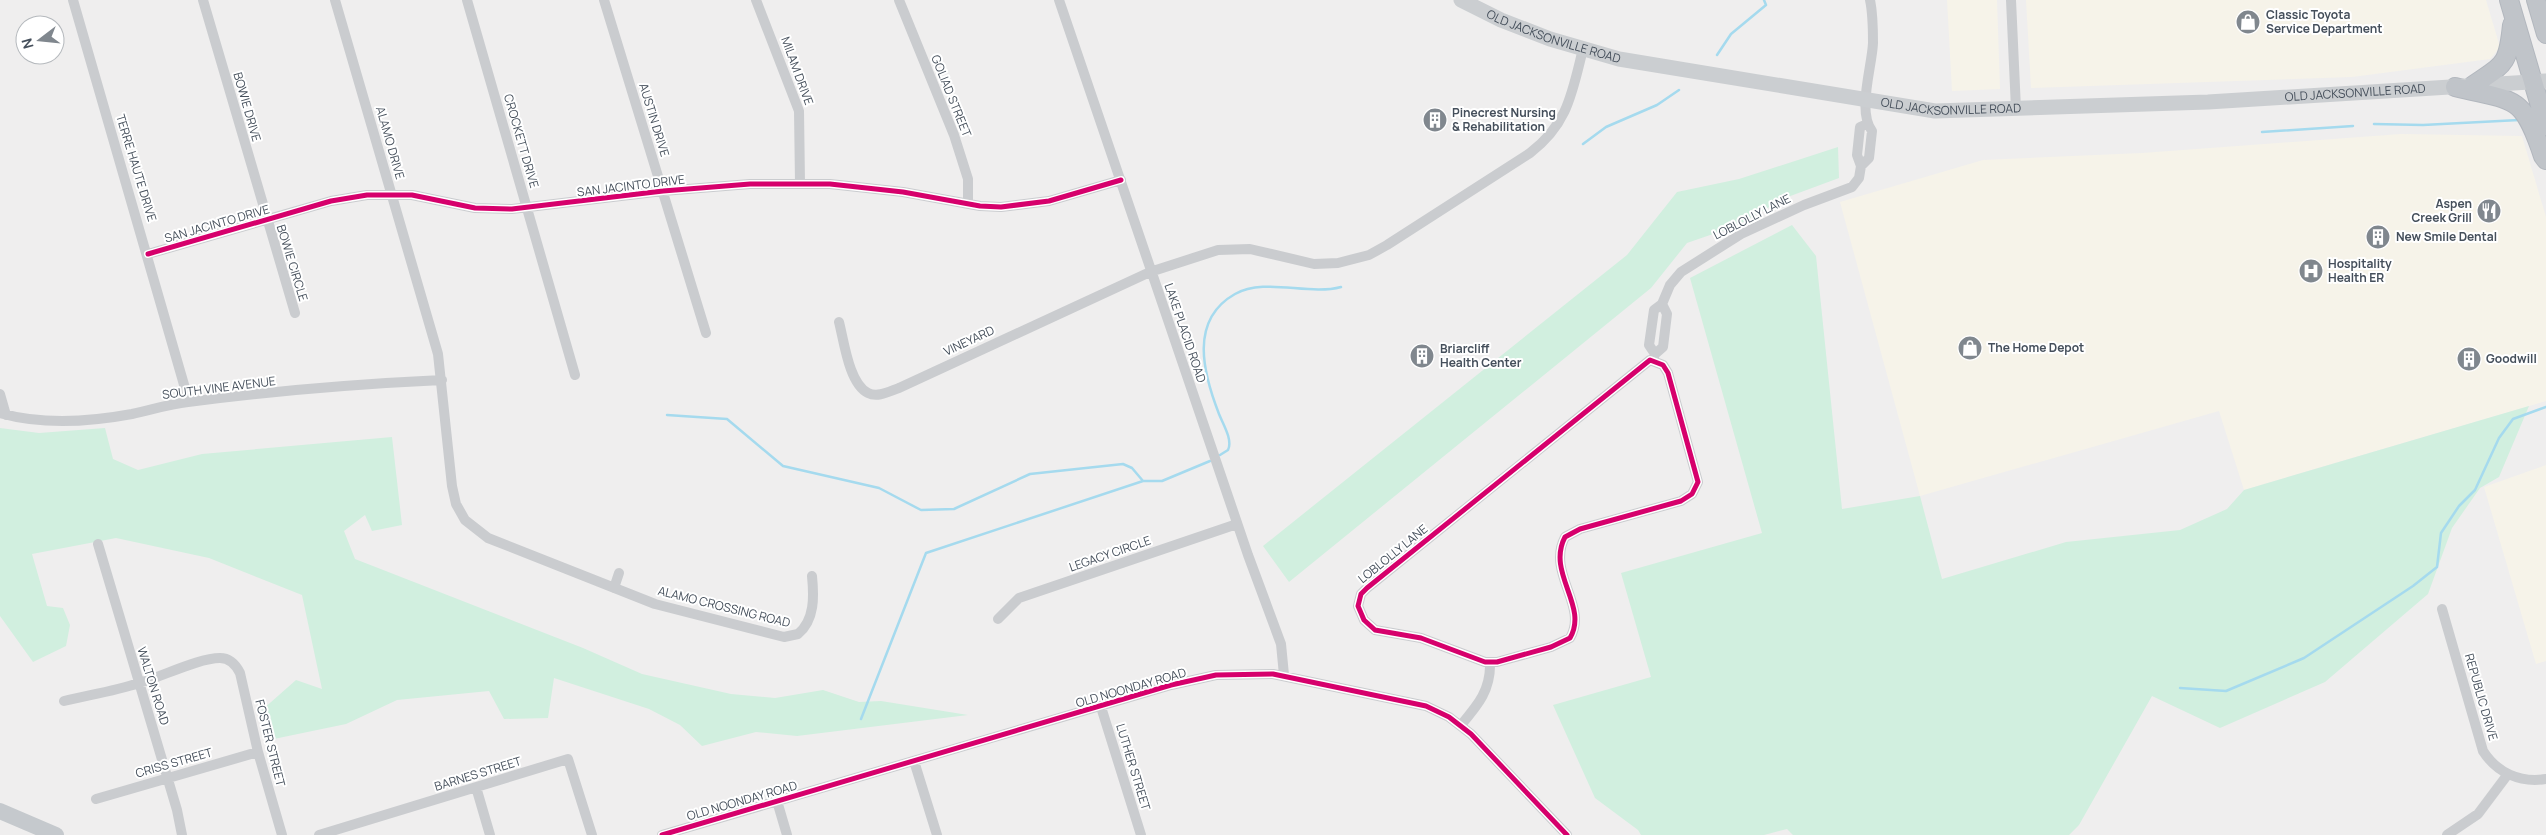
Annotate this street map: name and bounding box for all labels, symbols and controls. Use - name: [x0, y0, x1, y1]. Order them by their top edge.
- street label: OLD JACKSONVILLE ROAD: [1484, 5, 1623, 67]
- place label: Classic Toyota Service Department: [2266, 6, 2382, 37]
- shop icon: Classic Toyota Service Department: [2235, 9, 2261, 35]
- north arrow: [15, 15, 65, 65]
- street label: MILAM DRIVE: [777, 34, 818, 108]
- text: N: [17, 36, 38, 51]
- street label: GOLIAD STREET: [927, 52, 976, 140]
- street label: BOWIE DRIVE: [229, 70, 266, 144]
- street label: OLD JACKSONVILLE ROAD: [2284, 80, 2426, 105]
- street label: AUSTIN DRIVE: [635, 81, 674, 159]
- street label: CROCKETT DRIVE: [500, 92, 543, 190]
- street label: OLD JACKSONVILLE ROAD: [1880, 93, 2021, 119]
- street label: ALAMO DRIVE: [372, 104, 409, 181]
- place label: Pinecrest Nursing & Rehabilitation: [1452, 104, 1556, 135]
- building icon: Pinecrest Nursing & Rehabilitation: [1422, 107, 1448, 133]
- street label: TERRE HAUTE DRIVE: [112, 112, 161, 224]
- street label: SAN JACINTO DRIVE: [576, 170, 686, 201]
- street label: LOBLOLLY LANE: [1710, 190, 1794, 243]
- place label: Aspen Creek Grill: [2411, 195, 2472, 226]
- restaurant icon: Aspen Creek Grill: [2476, 198, 2502, 224]
- street label: SAN JACINTO DRIVE: [162, 200, 272, 247]
- street label: BOWIE CIRCLE: [273, 222, 312, 303]
- building icon: New Smile Dental: [2365, 224, 2391, 250]
- place label: New Smile Dental: [2396, 228, 2497, 245]
- place label: Hospitality Health ER: [2328, 255, 2392, 286]
- hospital icon: Hospitality Health ER: [2298, 258, 2324, 284]
- street label: LAKE PLACID ROAD: [1160, 281, 1210, 385]
- street label: VINEYARD: [941, 321, 997, 360]
- shop icon: The Home Depot: [1957, 335, 1983, 361]
- place label: The Home Depot: [1988, 339, 2084, 356]
- place label: Briarcliff Health Center: [1440, 340, 1522, 371]
- building icon: Briarcliff Health Center: [1409, 343, 1435, 369]
- building icon: Goodwill: [2456, 346, 2482, 372]
- place label: Goodwill: [2486, 350, 2537, 367]
- street label: SOUTH VINE AVENUE: [161, 372, 277, 403]
- street label: LOBLOLLY LANE: [1354, 520, 1431, 587]
- street label: LEGACY CIRCLE: [1067, 532, 1153, 575]
- street label: ALAMO CROSSING ROAD: [656, 582, 792, 631]
- street label: WALTON ROAD: [134, 645, 173, 727]
- street label: REPUBLIC DRIVE: [2461, 651, 2502, 743]
- street label: OLD NOONDAY ROAD: [1074, 664, 1188, 711]
- street label: FOSTER STREET: [251, 698, 290, 789]
- street label: LUTHER STREET: [1112, 721, 1155, 813]
- street label: CRISS STREET: [133, 743, 215, 782]
- street label: BARNES STREET: [432, 752, 524, 795]
- street label: OLD NOONDAY ROAD: [685, 777, 799, 824]

